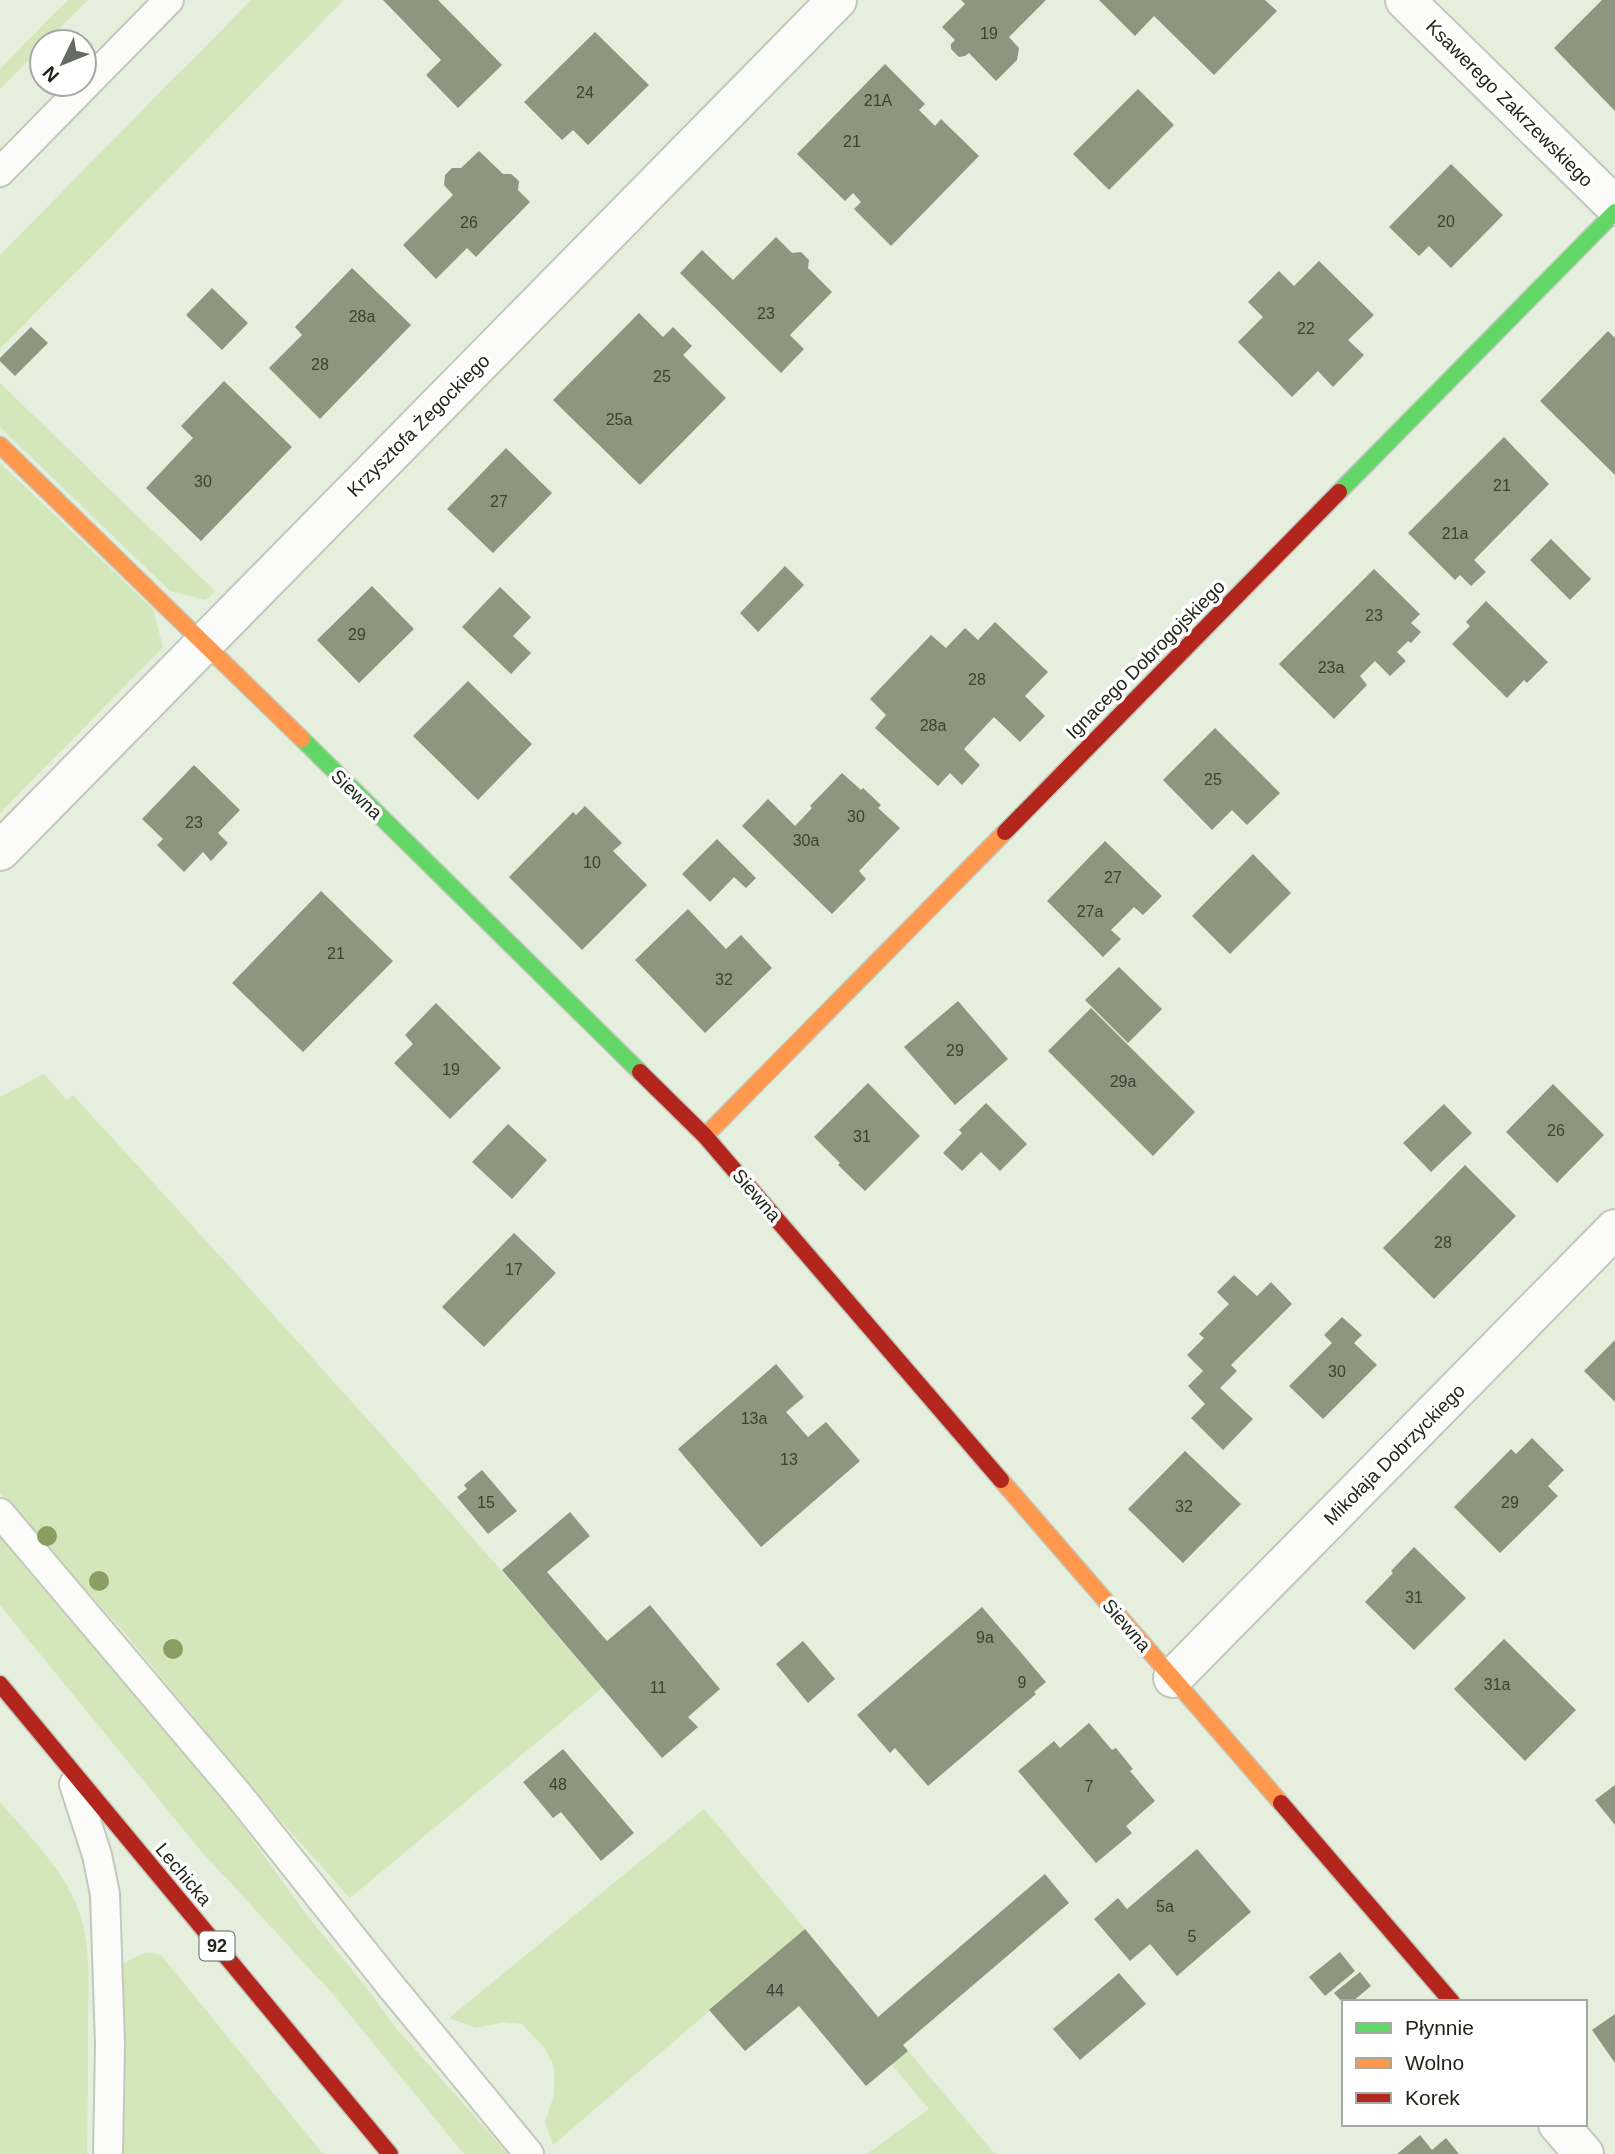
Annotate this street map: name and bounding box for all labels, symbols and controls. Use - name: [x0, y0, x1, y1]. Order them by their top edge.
- street label: Ksawerego Zakrzewskiego: [1422, 16, 1597, 191]
- house number: 19: [980, 25, 998, 42]
- north arrow: [28, 28, 98, 98]
- text: N: [39, 62, 63, 86]
- house number: 24: [576, 84, 594, 101]
- house number: 21A: [864, 92, 893, 109]
- house number: 21: [843, 133, 861, 150]
- house number: 20: [1437, 213, 1455, 230]
- house number: 26: [460, 214, 478, 231]
- house number: 23: [757, 305, 775, 322]
- house number: 28a: [349, 308, 375, 325]
- house number: 22: [1297, 320, 1315, 337]
- street label: Krzysztofa Żegockiego: [343, 350, 494, 501]
- house number: 28: [311, 356, 329, 373]
- house number: 25: [653, 368, 671, 385]
- house number: 25a: [606, 411, 632, 428]
- house number: 30: [194, 473, 212, 490]
- house number: 21: [1493, 477, 1511, 494]
- house number: 27: [490, 493, 508, 510]
- house number: 21a: [1442, 525, 1468, 542]
- street label: Ignacego Dobrogojskiego: [1062, 576, 1229, 743]
- house number: 23: [1365, 607, 1383, 624]
- house number: 29: [348, 626, 366, 643]
- house number: 23a: [1318, 659, 1344, 676]
- house number: 28: [968, 671, 986, 688]
- house number: 28a: [920, 717, 946, 734]
- street label: Siewna: [327, 765, 387, 824]
- house number: 25: [1204, 771, 1222, 788]
- house number: 30: [847, 808, 865, 825]
- house number: 23: [185, 814, 203, 831]
- house number: 30a: [793, 832, 819, 849]
- house number: 10: [583, 854, 601, 871]
- house number: 27: [1104, 869, 1122, 886]
- house number: 27a: [1077, 903, 1103, 920]
- house number: 21: [327, 945, 345, 962]
- house number: 32: [715, 971, 733, 988]
- house number: 29: [946, 1042, 964, 1059]
- house number: 19: [442, 1061, 460, 1078]
- house number: 29a: [1110, 1073, 1136, 1090]
- house number: 26: [1547, 1122, 1565, 1139]
- house number: 31: [853, 1128, 871, 1145]
- street label: Siewna: [728, 1165, 785, 1226]
- house number: 28: [1434, 1234, 1452, 1251]
- house number: 17: [505, 1261, 523, 1278]
- house number: 30: [1328, 1363, 1346, 1380]
- street label: Mikołaja Dobrzyckiego: [1320, 1380, 1469, 1529]
- house number: 13a: [741, 1410, 767, 1427]
- house number: 13: [780, 1451, 798, 1468]
- house number: 15: [477, 1494, 495, 1511]
- house number: 29: [1501, 1494, 1519, 1511]
- house number: 32: [1175, 1498, 1193, 1515]
- house number: 31: [1405, 1589, 1423, 1606]
- street label: Siewna: [1098, 1595, 1155, 1656]
- house number: 9a: [976, 1629, 994, 1646]
- house number: 9: [1018, 1674, 1027, 1691]
- house number: 31a: [1484, 1676, 1510, 1693]
- house number: 11: [650, 1679, 666, 1696]
- house number: 48: [549, 1776, 567, 1793]
- house number: 7: [1085, 1778, 1094, 1795]
- street label: Lechicka: [151, 1839, 216, 1910]
- house number: 5a: [1156, 1898, 1174, 1915]
- house number: 5: [1188, 1928, 1197, 1945]
- road number: 92: [200, 1932, 234, 1960]
- house number: 44: [766, 1982, 784, 1999]
- legend: [1342, 2000, 1587, 2126]
- text: Płynnie: [1405, 2016, 1474, 2039]
- text: Wolno: [1405, 2051, 1464, 2074]
- text: Korek: [1405, 2086, 1460, 2109]

